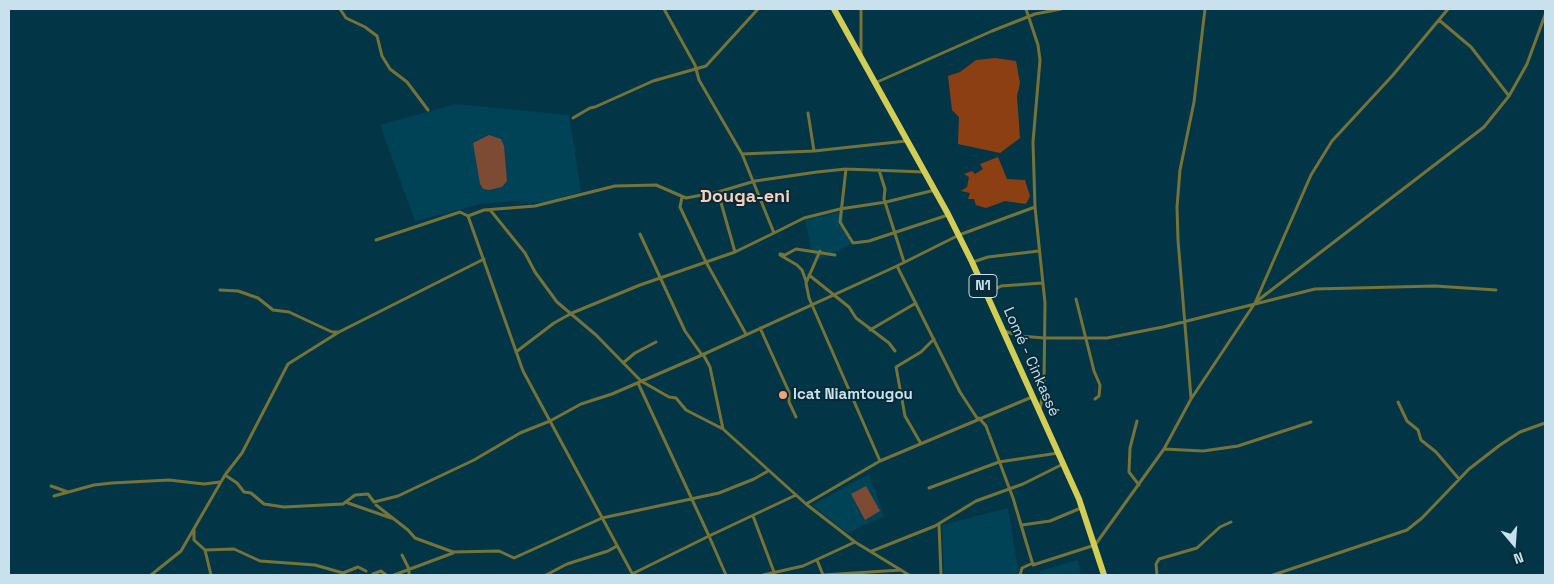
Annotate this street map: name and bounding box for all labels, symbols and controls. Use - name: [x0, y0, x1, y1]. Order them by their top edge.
- district label: Douga-eni: [700, 186, 790, 208]
- road number: N1: [969, 274, 997, 298]
- street label: Lomé - Cinkassé: [999, 305, 1063, 419]
- place label: Icat Niamtougou: [793, 386, 913, 404]
- marker: Icat Niamtougou: [777, 389, 789, 401]
- north arrow: [1489, 519, 1539, 569]
- text: N: [1511, 548, 1526, 568]

